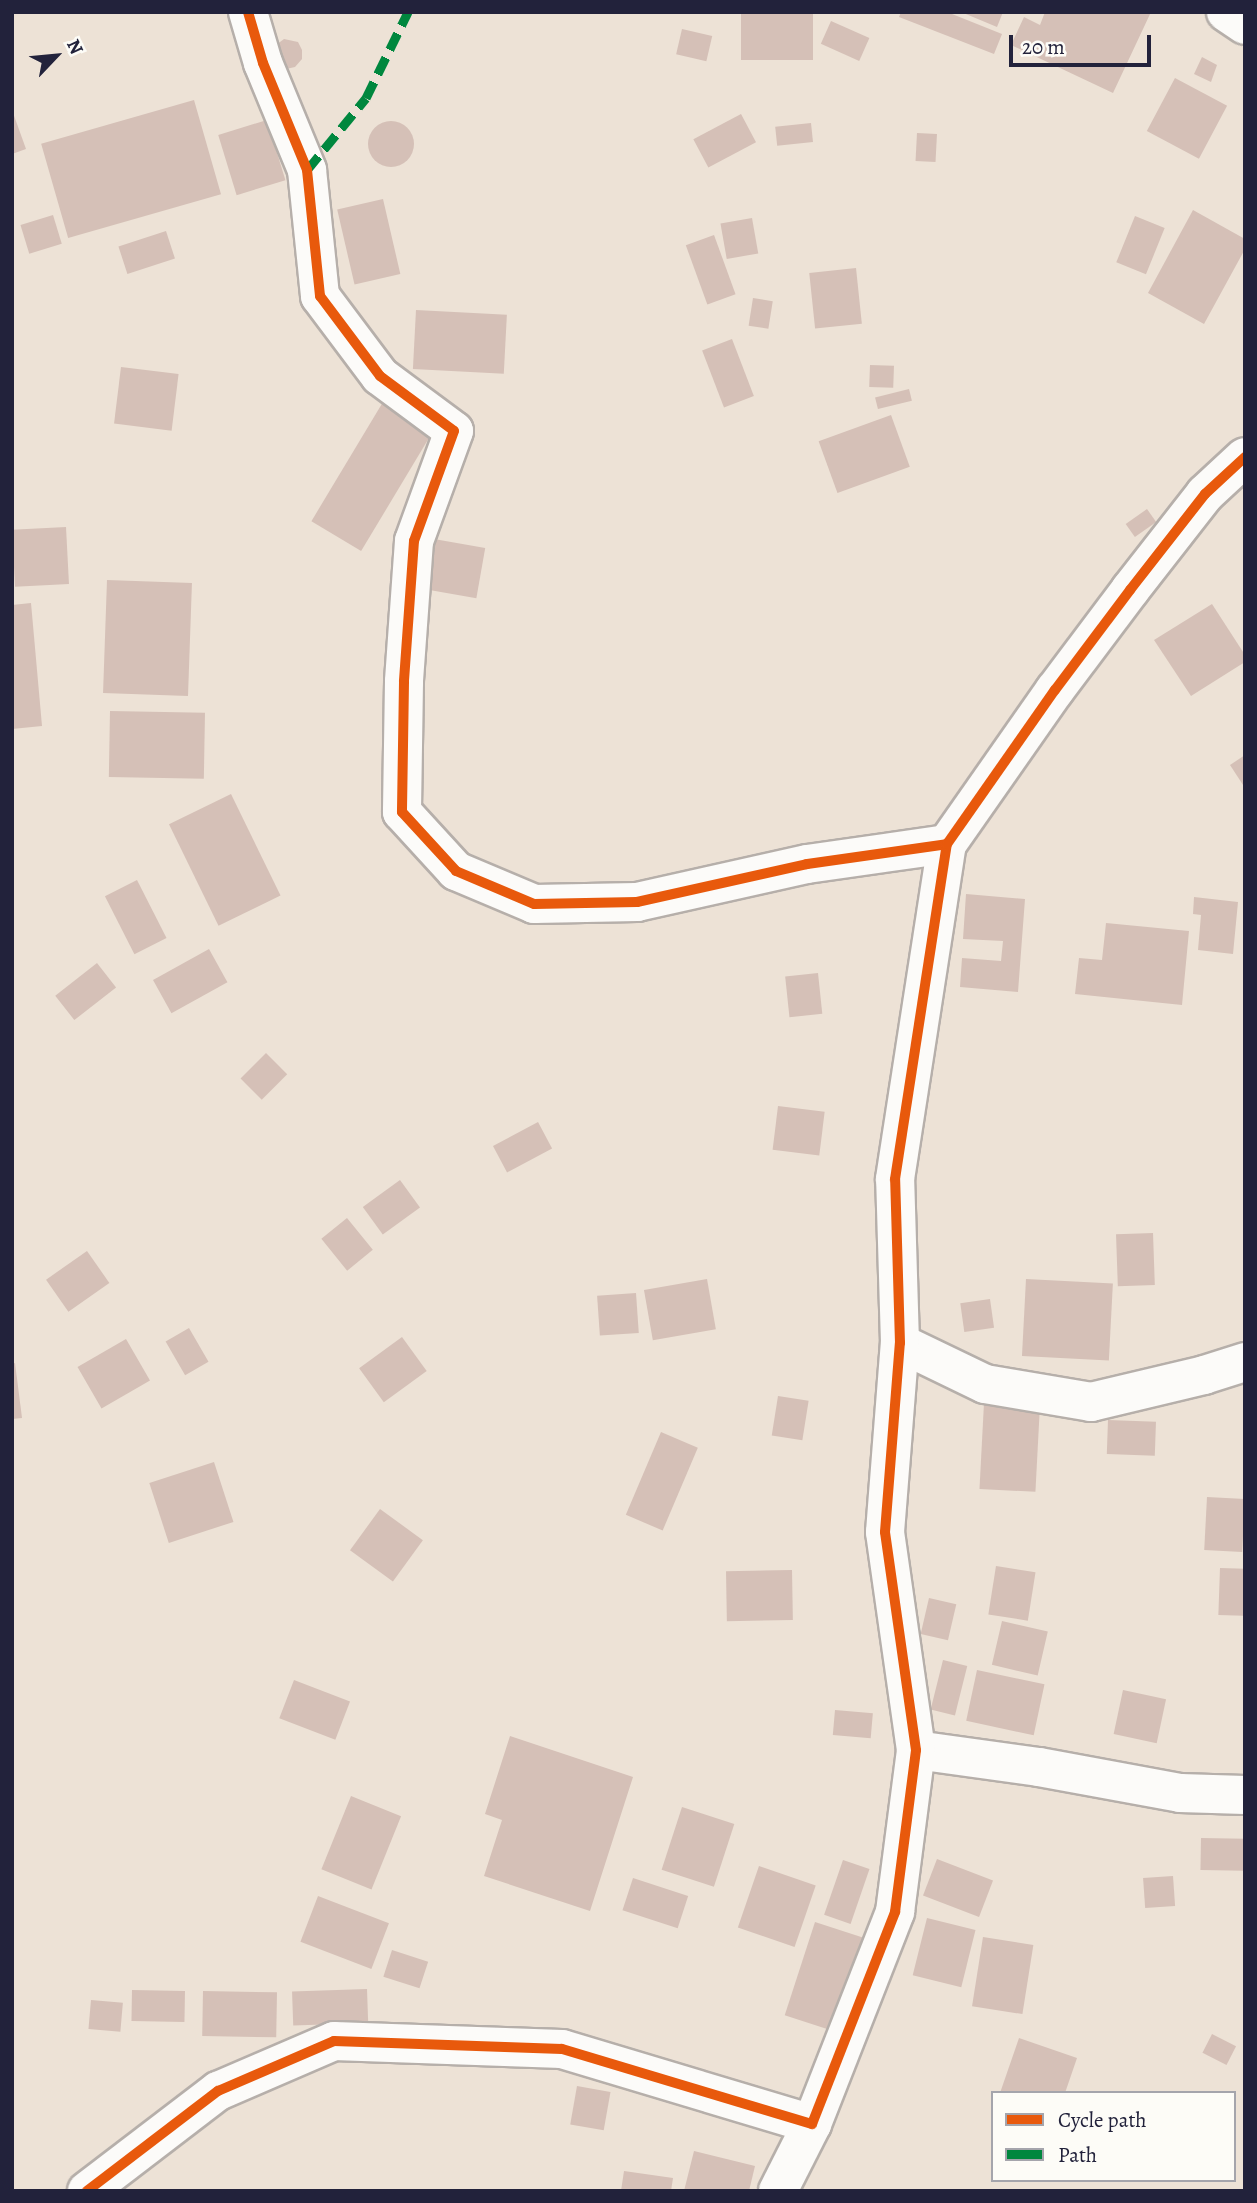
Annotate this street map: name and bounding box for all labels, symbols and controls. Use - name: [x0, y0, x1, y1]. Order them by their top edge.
- north arrow: [21, 21, 91, 91]
- scale bar: [1012, 21, 1154, 65]
- text: 20 m: [1022, 33, 1065, 61]
- text: N: [60, 35, 90, 59]
- legend: [991, 2091, 1236, 2182]
- text: Cycle path: [1058, 2106, 1147, 2134]
- text: Path: [1058, 2141, 1097, 2169]

